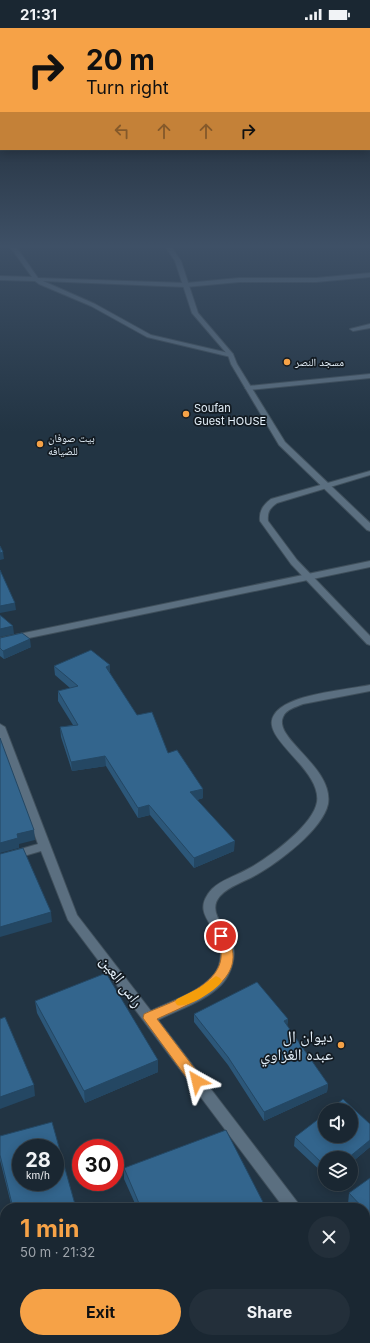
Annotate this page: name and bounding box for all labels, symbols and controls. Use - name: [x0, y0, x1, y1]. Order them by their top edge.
- text: 21:31: [20, 5, 57, 24]
- text: 20 m: [86, 43, 155, 77]
- icon: right: [20, 44, 72, 96]
- text: Turn right: [86, 77, 169, 98]
- icon: left: [111, 120, 133, 142]
- icon: ahead: [153, 120, 175, 142]
- icon: ahead: [195, 120, 217, 142]
- icon: right: [237, 120, 259, 142]
- place label: مسجد النصر: [294, 355, 344, 369]
- marker: مسجد النصر: [282, 357, 292, 367]
- place label: Soufan Guest HOUSE: [194, 401, 266, 428]
- marker: Soufan Guest HOUSE: [181, 409, 191, 419]
- place label: بيت صوفان للضيافه: [48, 431, 95, 458]
- marker: بيت صوفان للضيافه: [35, 439, 45, 449]
- pin: [204, 919, 238, 953]
- icon: arrive: [210, 925, 232, 947]
- street label: راس العين: [95, 951, 148, 1011]
- place label: ديوان ال عبده الغزاوي: [260, 1026, 333, 1067]
- marker: ديوان ال عبده الغزاوي: [336, 1040, 346, 1050]
- position arrow: [176, 1060, 218, 1102]
- map controls: [318, 1103, 358, 1191]
- button: sound: [318, 1103, 358, 1143]
- speed limit sign: 30: [72, 1139, 124, 1191]
- text: 28: [25, 1148, 51, 1172]
- button: layers: [318, 1151, 358, 1191]
- text: km/h: [26, 1169, 50, 1181]
- text: 1 min: [20, 1214, 79, 1243]
- button: close: [308, 1216, 350, 1258]
- text: 50 m · 21:32: [20, 1244, 95, 1260]
- button: Exit: [20, 1289, 181, 1335]
- button: Share: [189, 1289, 350, 1335]

